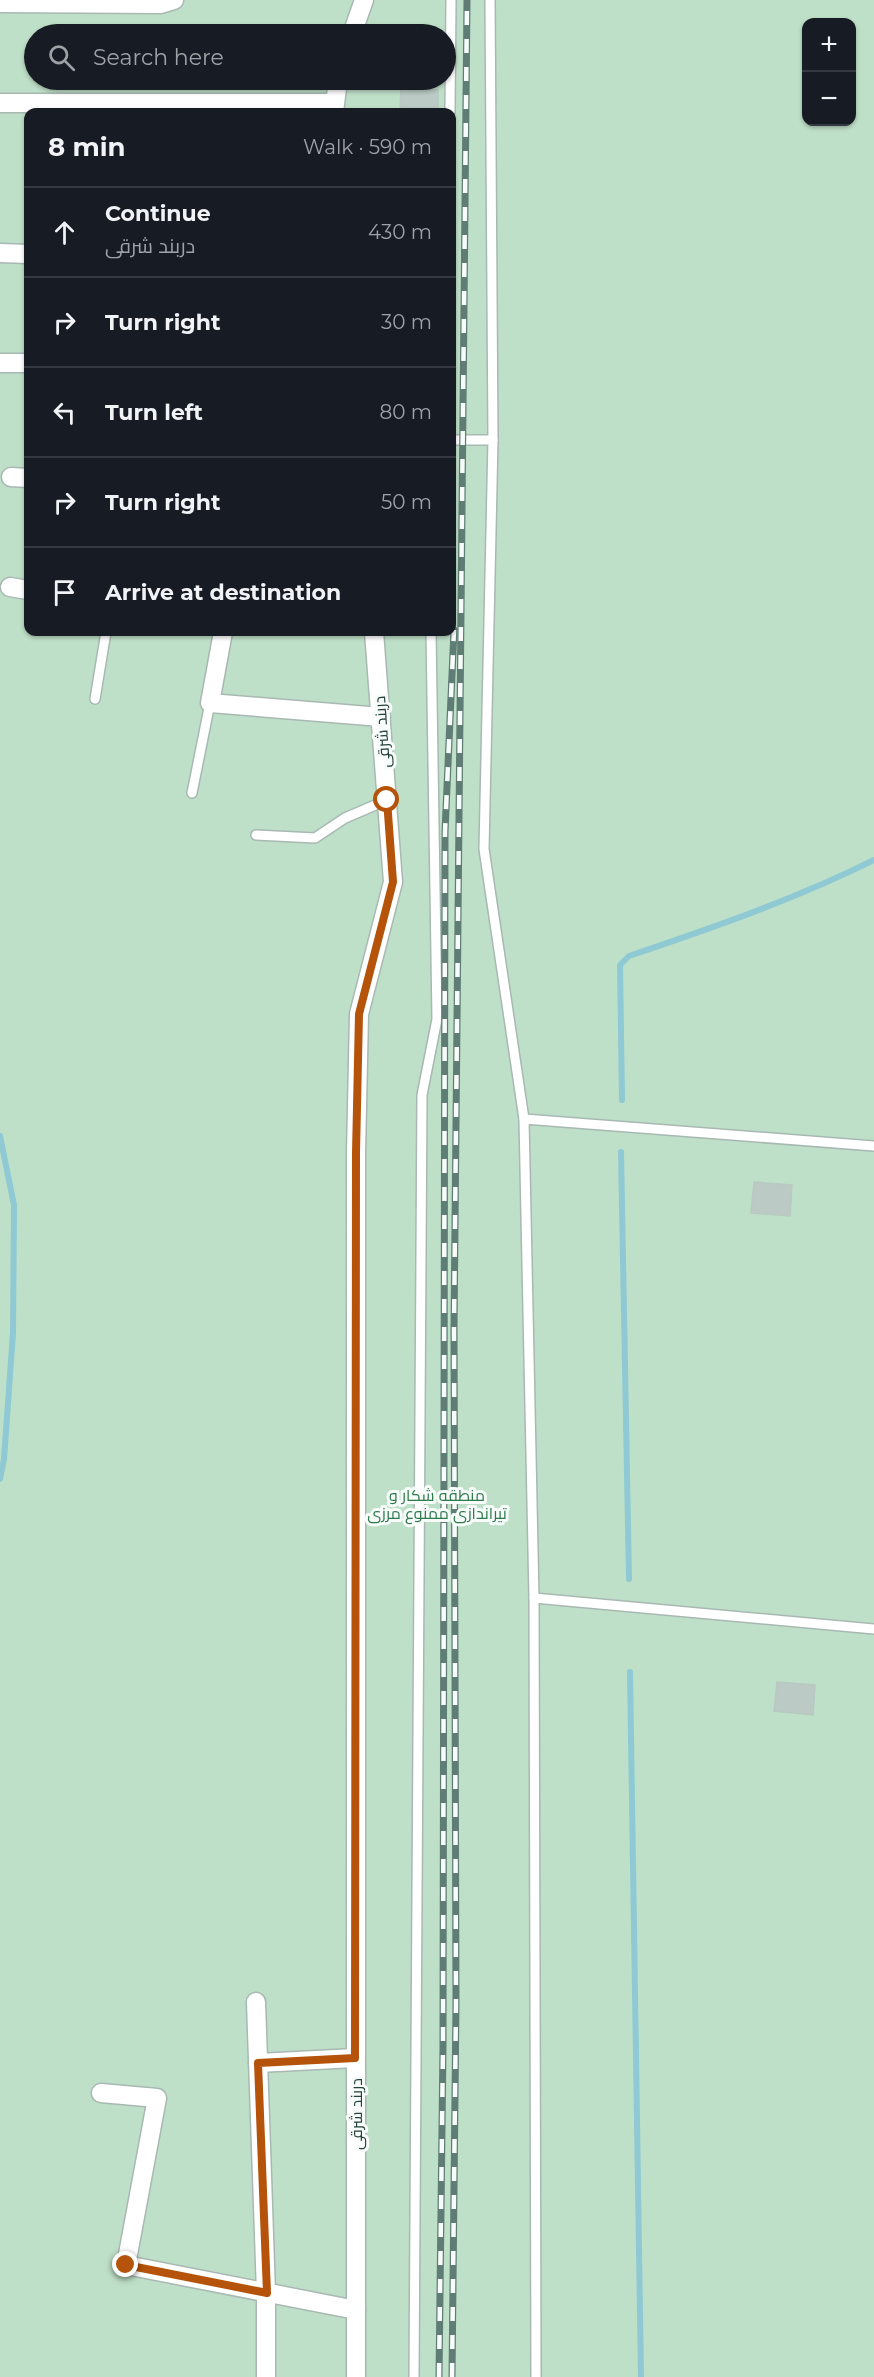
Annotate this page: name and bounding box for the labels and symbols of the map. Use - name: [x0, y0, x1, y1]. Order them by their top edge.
- street label: دربند شرقی: [370, 695, 395, 769]
- route start: [373, 786, 399, 812]
- park label: منطقه شکار و تیراندازی ممنوع مرزی: [367, 1486, 508, 1525]
- street label: دربند شرقی: [347, 2078, 367, 2150]
- route end: [112, 2251, 138, 2277]

